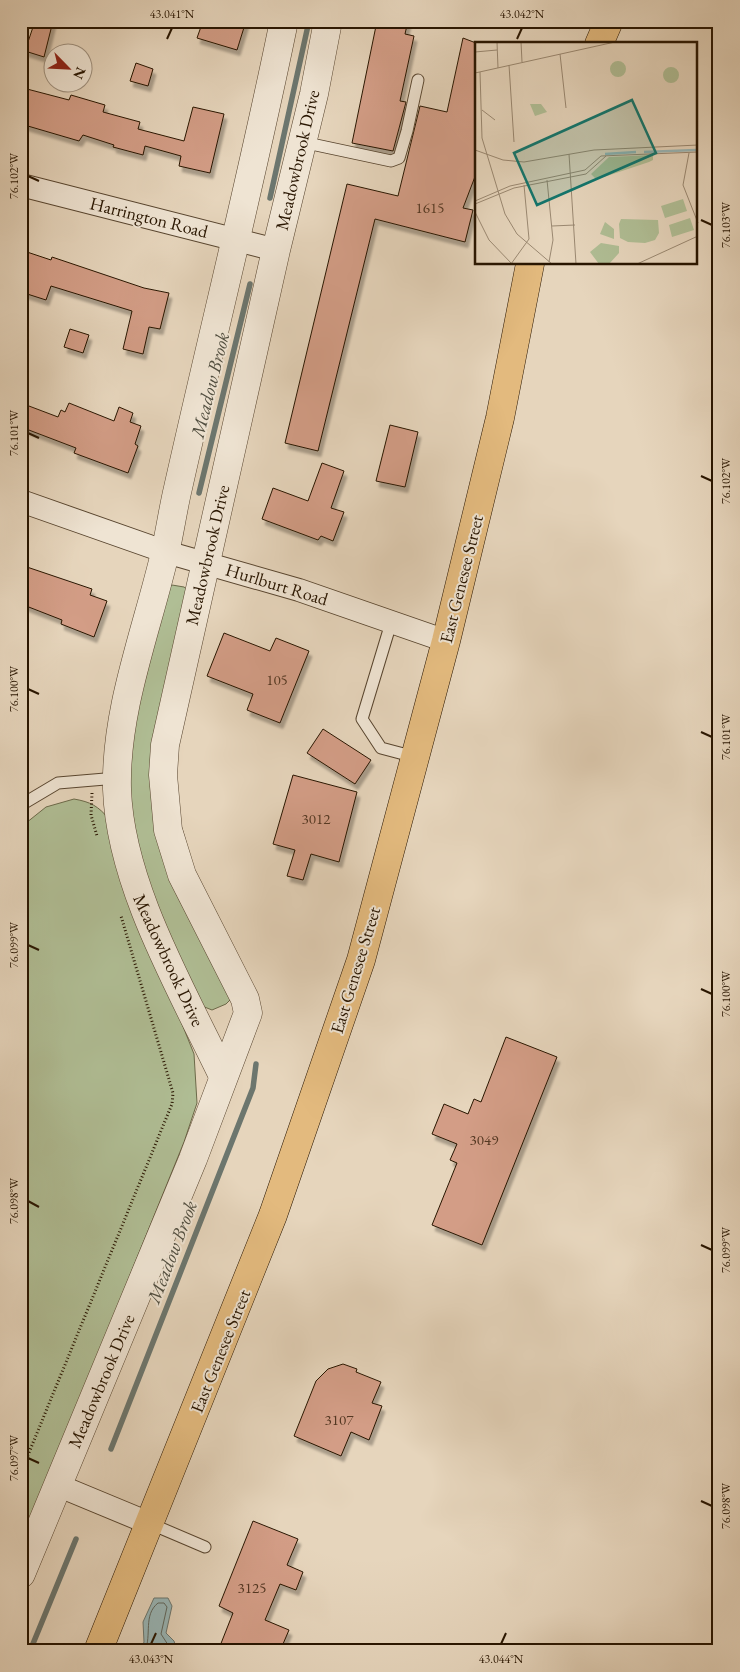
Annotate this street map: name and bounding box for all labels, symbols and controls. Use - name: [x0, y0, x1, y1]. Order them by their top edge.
- text: 43.041°N: [150, 6, 195, 22]
- text: 43.042°N: [500, 6, 545, 22]
- north arrow: [42, 42, 92, 92]
- inset map: [475, 42, 698, 265]
- text: N: [69, 64, 90, 83]
- street label: Meadowbrook Drive: [270, 88, 324, 232]
- text: 76.102°W: [6, 152, 22, 199]
- street label: Harrington Road: [88, 191, 211, 243]
- house number: 1615: [416, 198, 444, 217]
- text: 76.103°W: [718, 201, 734, 248]
- water label: Meadow Brook: [185, 329, 235, 441]
- text: 76.101°W: [6, 409, 22, 456]
- text: 76.102°W: [718, 457, 734, 504]
- street label: Meadowbrook Drive: [180, 483, 234, 627]
- street label: East Genesee Street: [434, 512, 488, 646]
- street label: Hurlburt Road: [223, 557, 332, 611]
- text: 76.100°W: [6, 665, 22, 712]
- house number: 105: [266, 670, 288, 689]
- text: 76.101°W: [718, 713, 734, 760]
- house number: 3012: [302, 809, 331, 828]
- street label: Meadowbrook Drive: [128, 890, 210, 1030]
- street label: East Genesee Street: [325, 903, 385, 1036]
- text: 76.099°W: [6, 921, 22, 968]
- text: 76.100°W: [718, 970, 734, 1017]
- house number: 3049: [470, 1130, 498, 1149]
- text: 76.098°W: [6, 1177, 22, 1224]
- water label: Meadow Brook: [141, 1197, 203, 1308]
- text: 76.099°W: [718, 1226, 734, 1273]
- street label: East Genesee Street: [185, 1285, 255, 1416]
- street label: Meadowbrook Drive: [62, 1310, 140, 1452]
- house number: 3107: [325, 1410, 354, 1429]
- text: 76.097°W: [6, 1434, 22, 1481]
- text: 76.098°W: [718, 1482, 734, 1529]
- house number: 3125: [238, 1578, 266, 1597]
- text: 43.043°N: [129, 1651, 174, 1667]
- text: 43.044°N: [479, 1651, 524, 1667]

